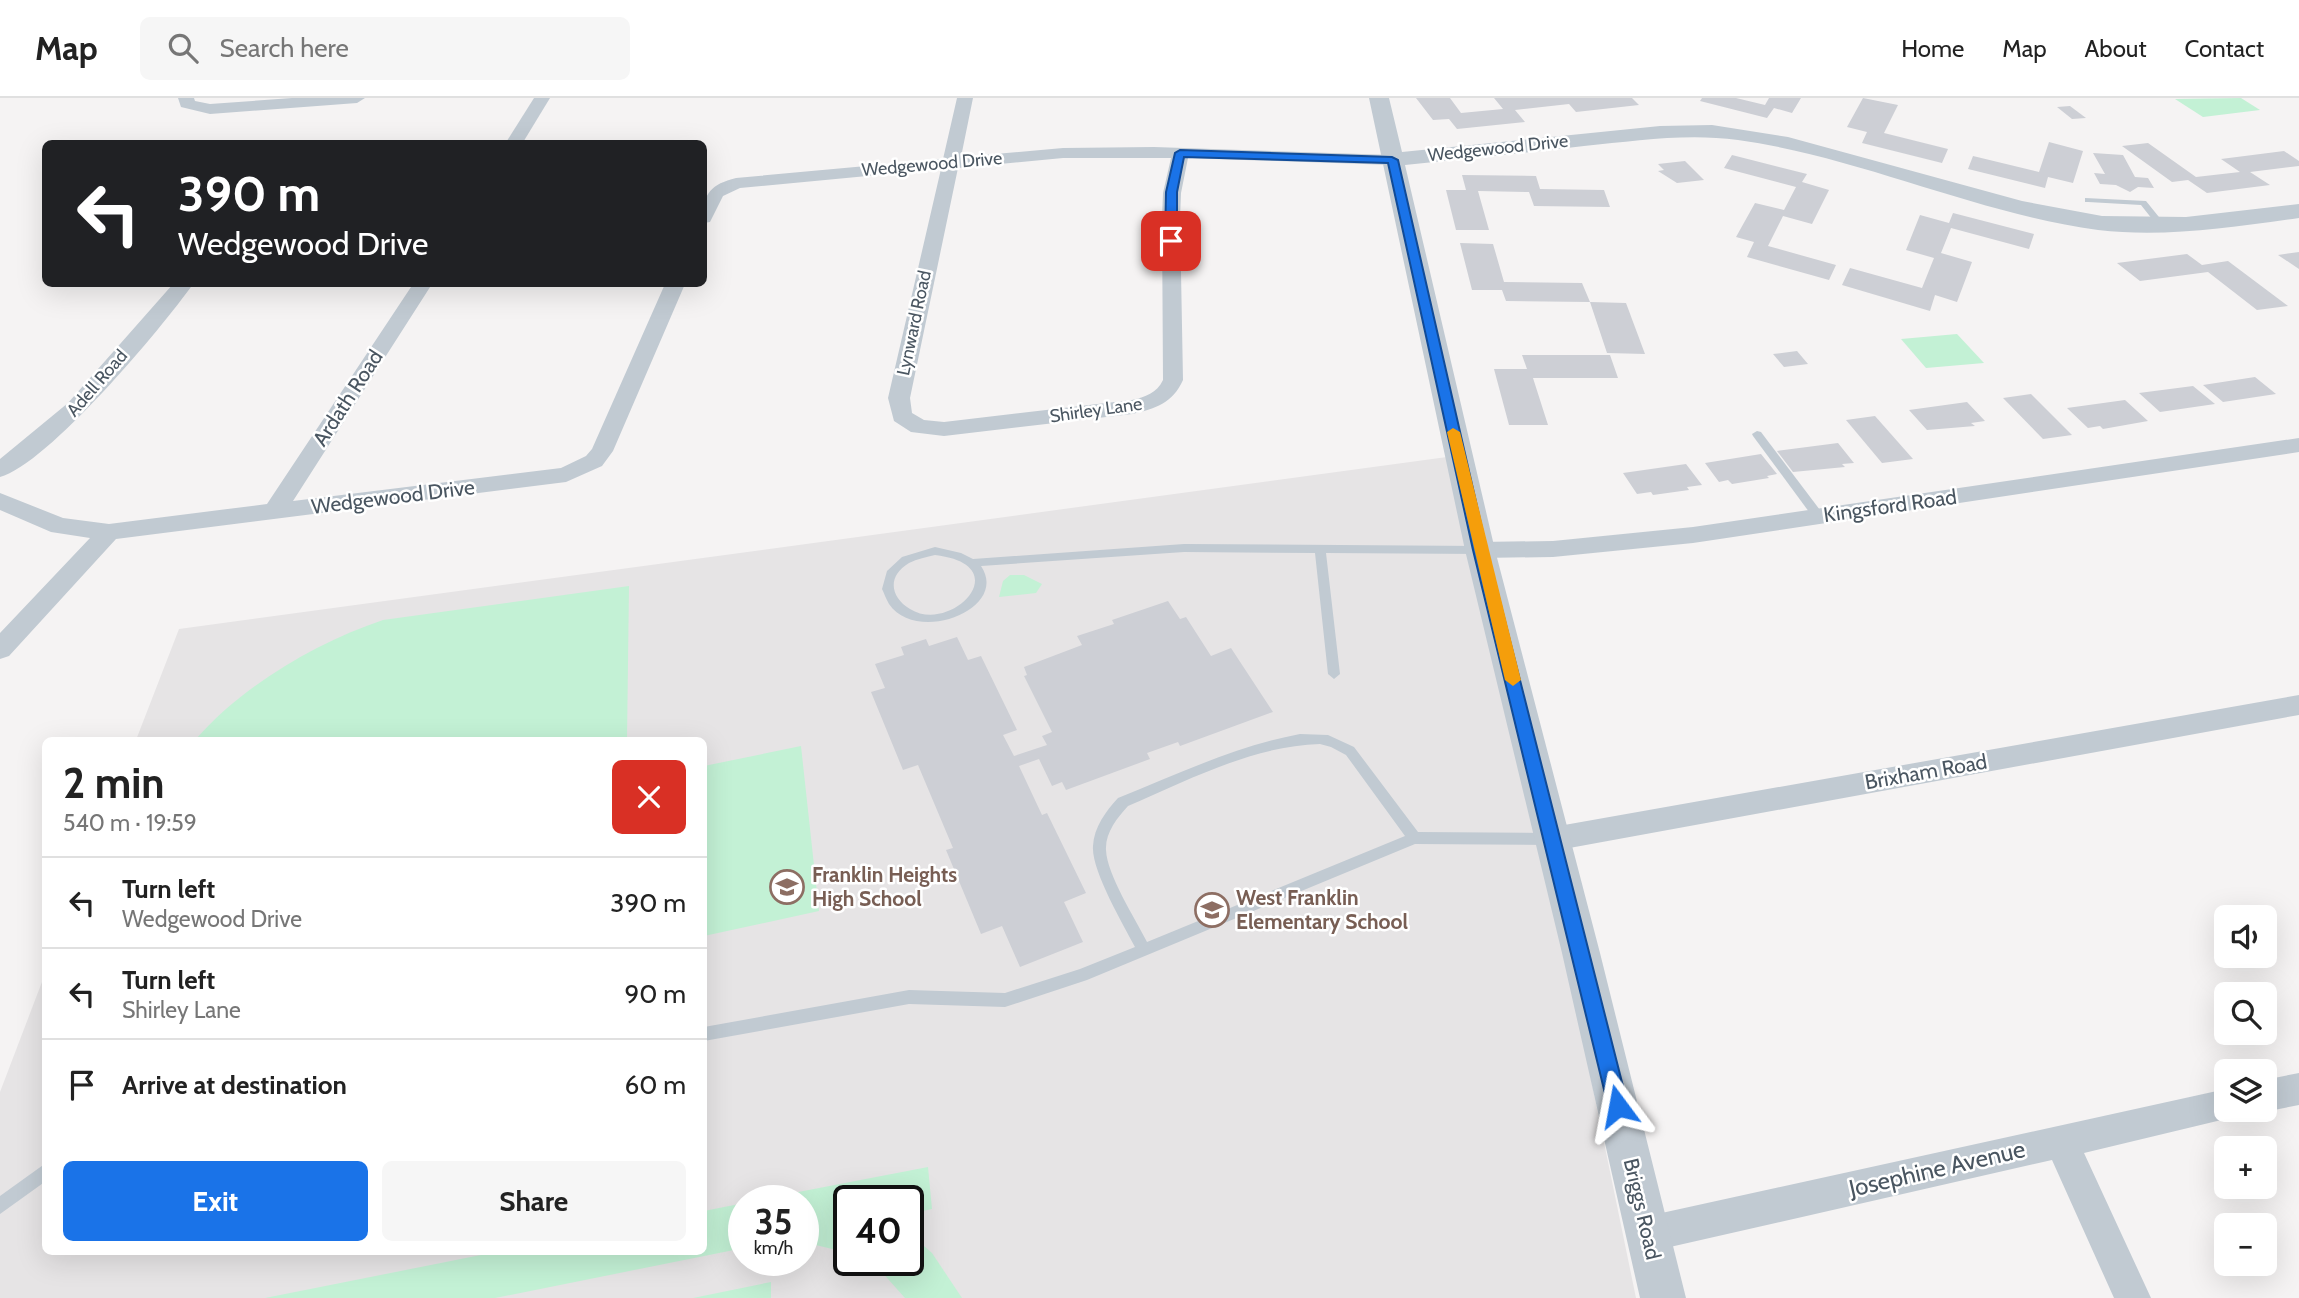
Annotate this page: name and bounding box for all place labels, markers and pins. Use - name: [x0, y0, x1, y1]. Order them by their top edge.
- pin: [1141, 211, 1201, 271]
- place label: Franklin Heights High School: [812, 862, 957, 911]
- school or university icon: Franklin Heights High School: [768, 868, 806, 906]
- place label: West Franklin Elementary School: [1236, 885, 1409, 934]
- school or university icon: West Franklin Elementary School: [1193, 891, 1231, 929]

